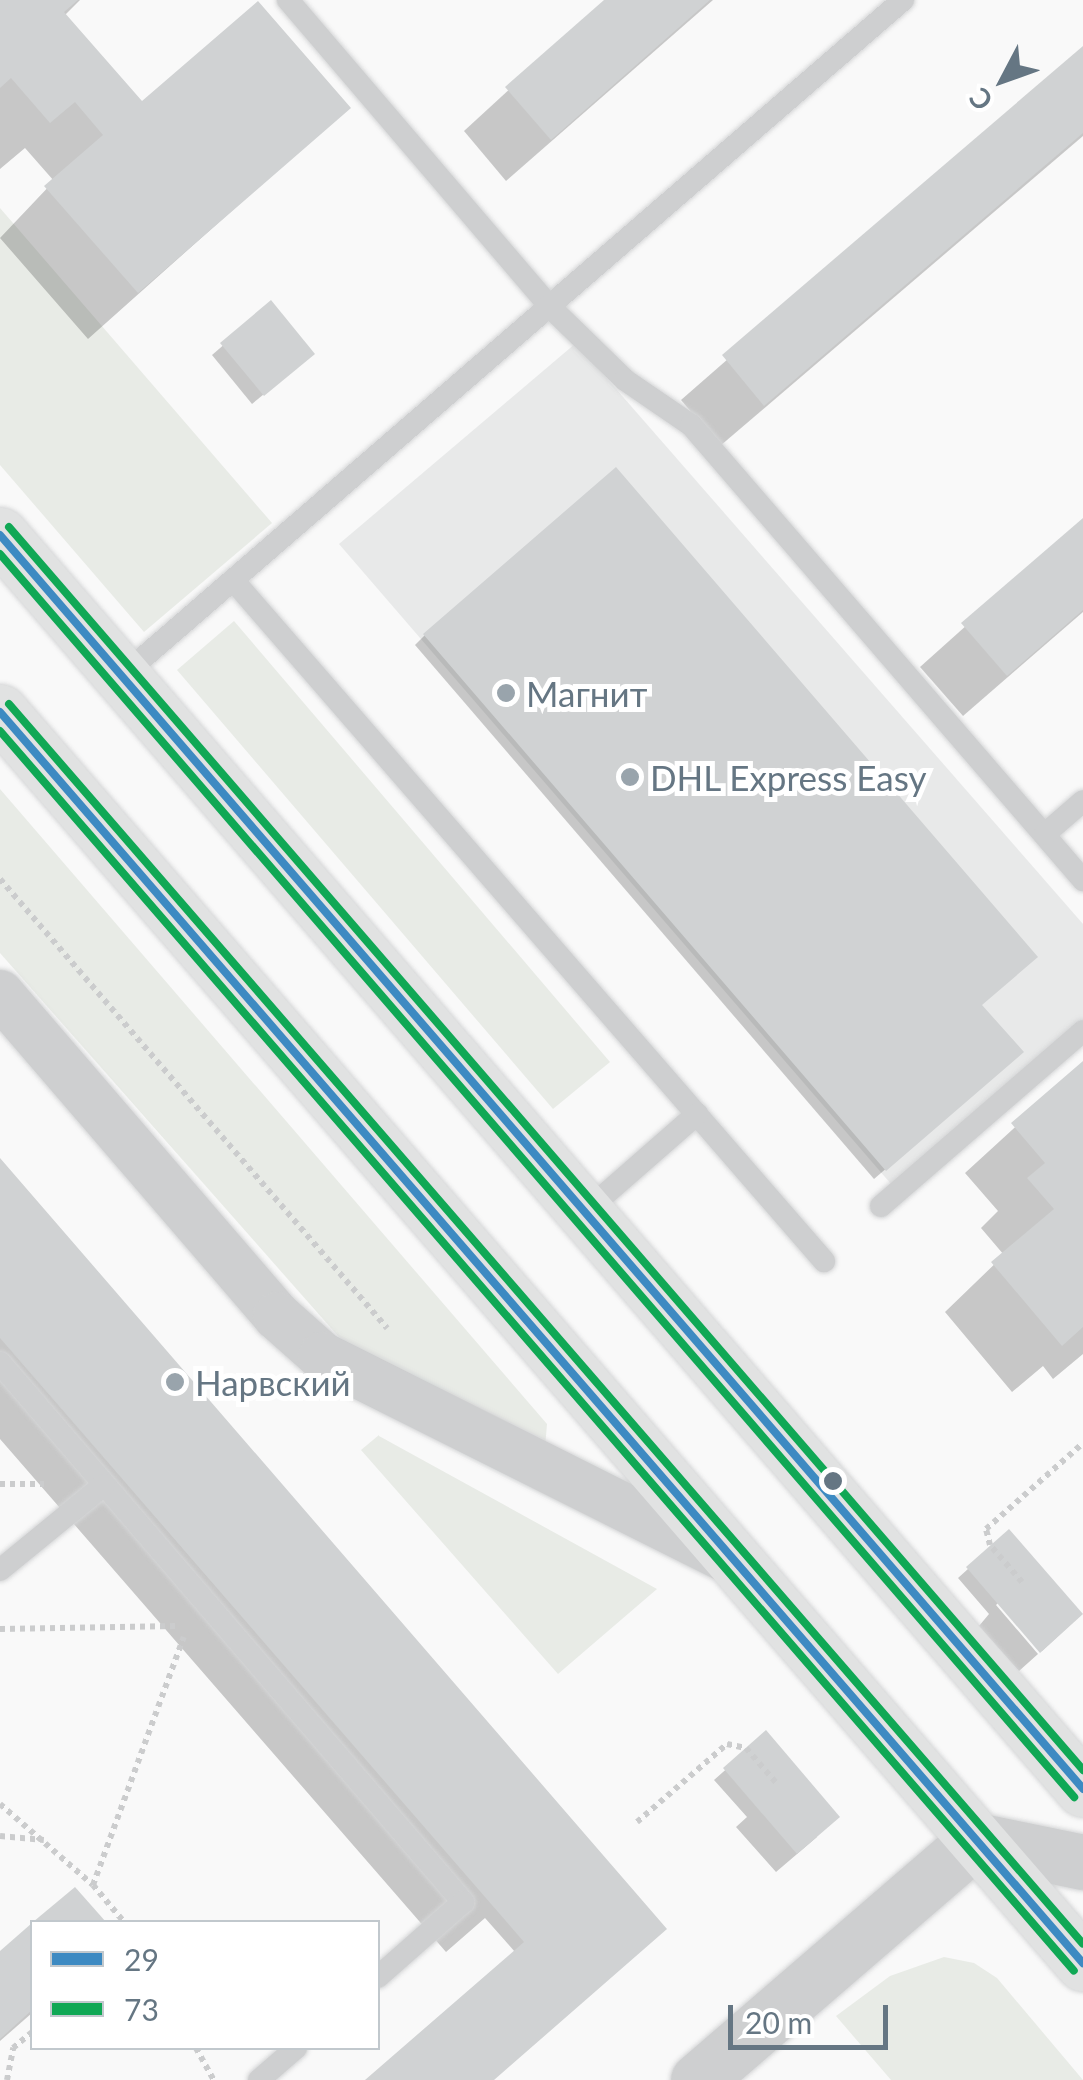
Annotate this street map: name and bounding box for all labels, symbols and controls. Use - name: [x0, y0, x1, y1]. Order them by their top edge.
- north arrow: [953, 30, 1053, 130]
- text: С: [961, 82, 999, 118]
- place label: Магнит: [526, 672, 647, 714]
- marker: Магнит: [495, 682, 517, 704]
- place label: DHL Express Easy: [650, 756, 928, 798]
- marker: DHL Express Easy: [619, 766, 641, 788]
- place label: Нарвский: [195, 1361, 351, 1403]
- marker: Нарвский: [164, 1371, 186, 1393]
- unlabelled marker: [823, 1471, 843, 1491]
- legend: [30, 1920, 380, 2050]
- text: 29: [124, 1941, 159, 1977]
- scale bar: [733, 1985, 893, 2047]
- text: 73: [124, 1991, 159, 2027]
- text: 20 m: [745, 2004, 812, 2040]

